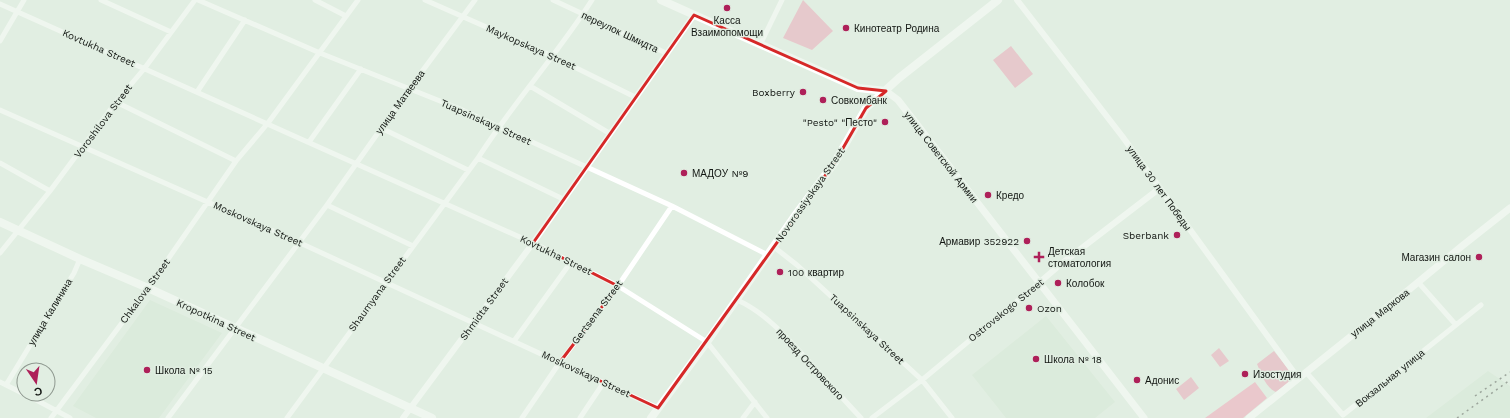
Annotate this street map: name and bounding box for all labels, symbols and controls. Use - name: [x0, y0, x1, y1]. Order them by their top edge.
- marker: Касса Взаимопомощи: [722, 3, 732, 13]
- street label: переулок Шмидта: [580, 9, 661, 55]
- place label: Касса Взаимопомощи: [691, 15, 763, 38]
- street label: Maykopskaya Street: [484, 22, 578, 72]
- marker: Кинотеатр Родина: [841, 23, 851, 33]
- place label: Кинотеатр Родина: [854, 23, 940, 34]
- street label: Kovtukha Street: [61, 27, 138, 69]
- street label: улица Матвеева: [373, 68, 427, 136]
- street label: Voroshilova Street: [72, 81, 135, 160]
- place label: Boxberry: [752, 87, 796, 98]
- marker: Boxberry: [798, 87, 808, 97]
- marker: Совкомбанк: [818, 95, 828, 105]
- place label: Совкомбанк: [831, 95, 887, 106]
- street label: Tuapsinskaya Street: [439, 97, 534, 147]
- street label: улица Советской Армии: [902, 109, 980, 205]
- place label: "Pesto" "Песто": [803, 117, 877, 128]
- marker: "Pesto" "Песто": [880, 117, 890, 127]
- street label: улица 30 лет Победы: [1125, 143, 1193, 233]
- street label: Novorossiyskaya Street: [773, 145, 847, 244]
- marker: МАДОУ №9: [679, 168, 689, 178]
- place label: МАДОУ №9: [692, 168, 749, 179]
- marker: Кредо: [983, 190, 993, 200]
- place label: Кредо: [996, 190, 1025, 201]
- street label: Moskovskaya Street: [212, 199, 305, 249]
- place label: Sberbank: [1123, 230, 1169, 241]
- marker: Sberbank: [1172, 230, 1182, 240]
- street label: Kovtukha Street: [518, 233, 594, 278]
- place label: Армавир 352922: [939, 236, 1019, 247]
- marker: Армавир 352922: [1022, 236, 1032, 246]
- place label: Детская стоматология: [1048, 246, 1111, 269]
- marker: Детская стоматология: [1033, 251, 1045, 263]
- place label: Магазин салон: [1401, 252, 1471, 263]
- marker: Магазин салон: [1474, 252, 1484, 262]
- street label: Shaumyana Street: [346, 254, 408, 333]
- street label: Chkalova Street: [118, 256, 173, 326]
- marker: 100 квартир: [775, 267, 785, 277]
- place label: 100 квартир: [788, 267, 844, 278]
- street label: Shmidta Street: [458, 275, 511, 342]
- street label: улица Калинина: [26, 276, 74, 347]
- street label: Ostrovskogo Street: [966, 276, 1046, 344]
- street label: Gertsena Street: [569, 277, 625, 346]
- marker: Колобок: [1053, 278, 1063, 288]
- place label: Колобок: [1066, 278, 1105, 289]
- street label: улица Маркова: [1349, 286, 1412, 339]
- street label: Tuapsinskaya Street: [827, 292, 907, 367]
- street label: Kropotkina Street: [175, 297, 258, 344]
- marker: Ozon: [1024, 303, 1034, 313]
- place label: Ozon: [1037, 303, 1062, 314]
- street label: проезд Островского: [774, 326, 846, 402]
- street label: Вокзальная улица: [1353, 347, 1427, 409]
- street label: Moskovskaya Street: [540, 349, 633, 400]
- marker: Школа № 18: [1031, 354, 1041, 364]
- place label: Школа № 18: [1044, 354, 1102, 365]
- north arrow: [16, 362, 56, 402]
- marker: Школа № 15: [142, 365, 152, 375]
- place label: Школа № 15: [155, 365, 213, 376]
- marker: Изостудия: [1240, 369, 1250, 379]
- place label: Изостудия: [1253, 369, 1301, 380]
- marker: Адонис: [1132, 375, 1142, 385]
- place label: Адонис: [1145, 375, 1179, 386]
- text: С: [33, 384, 43, 398]

